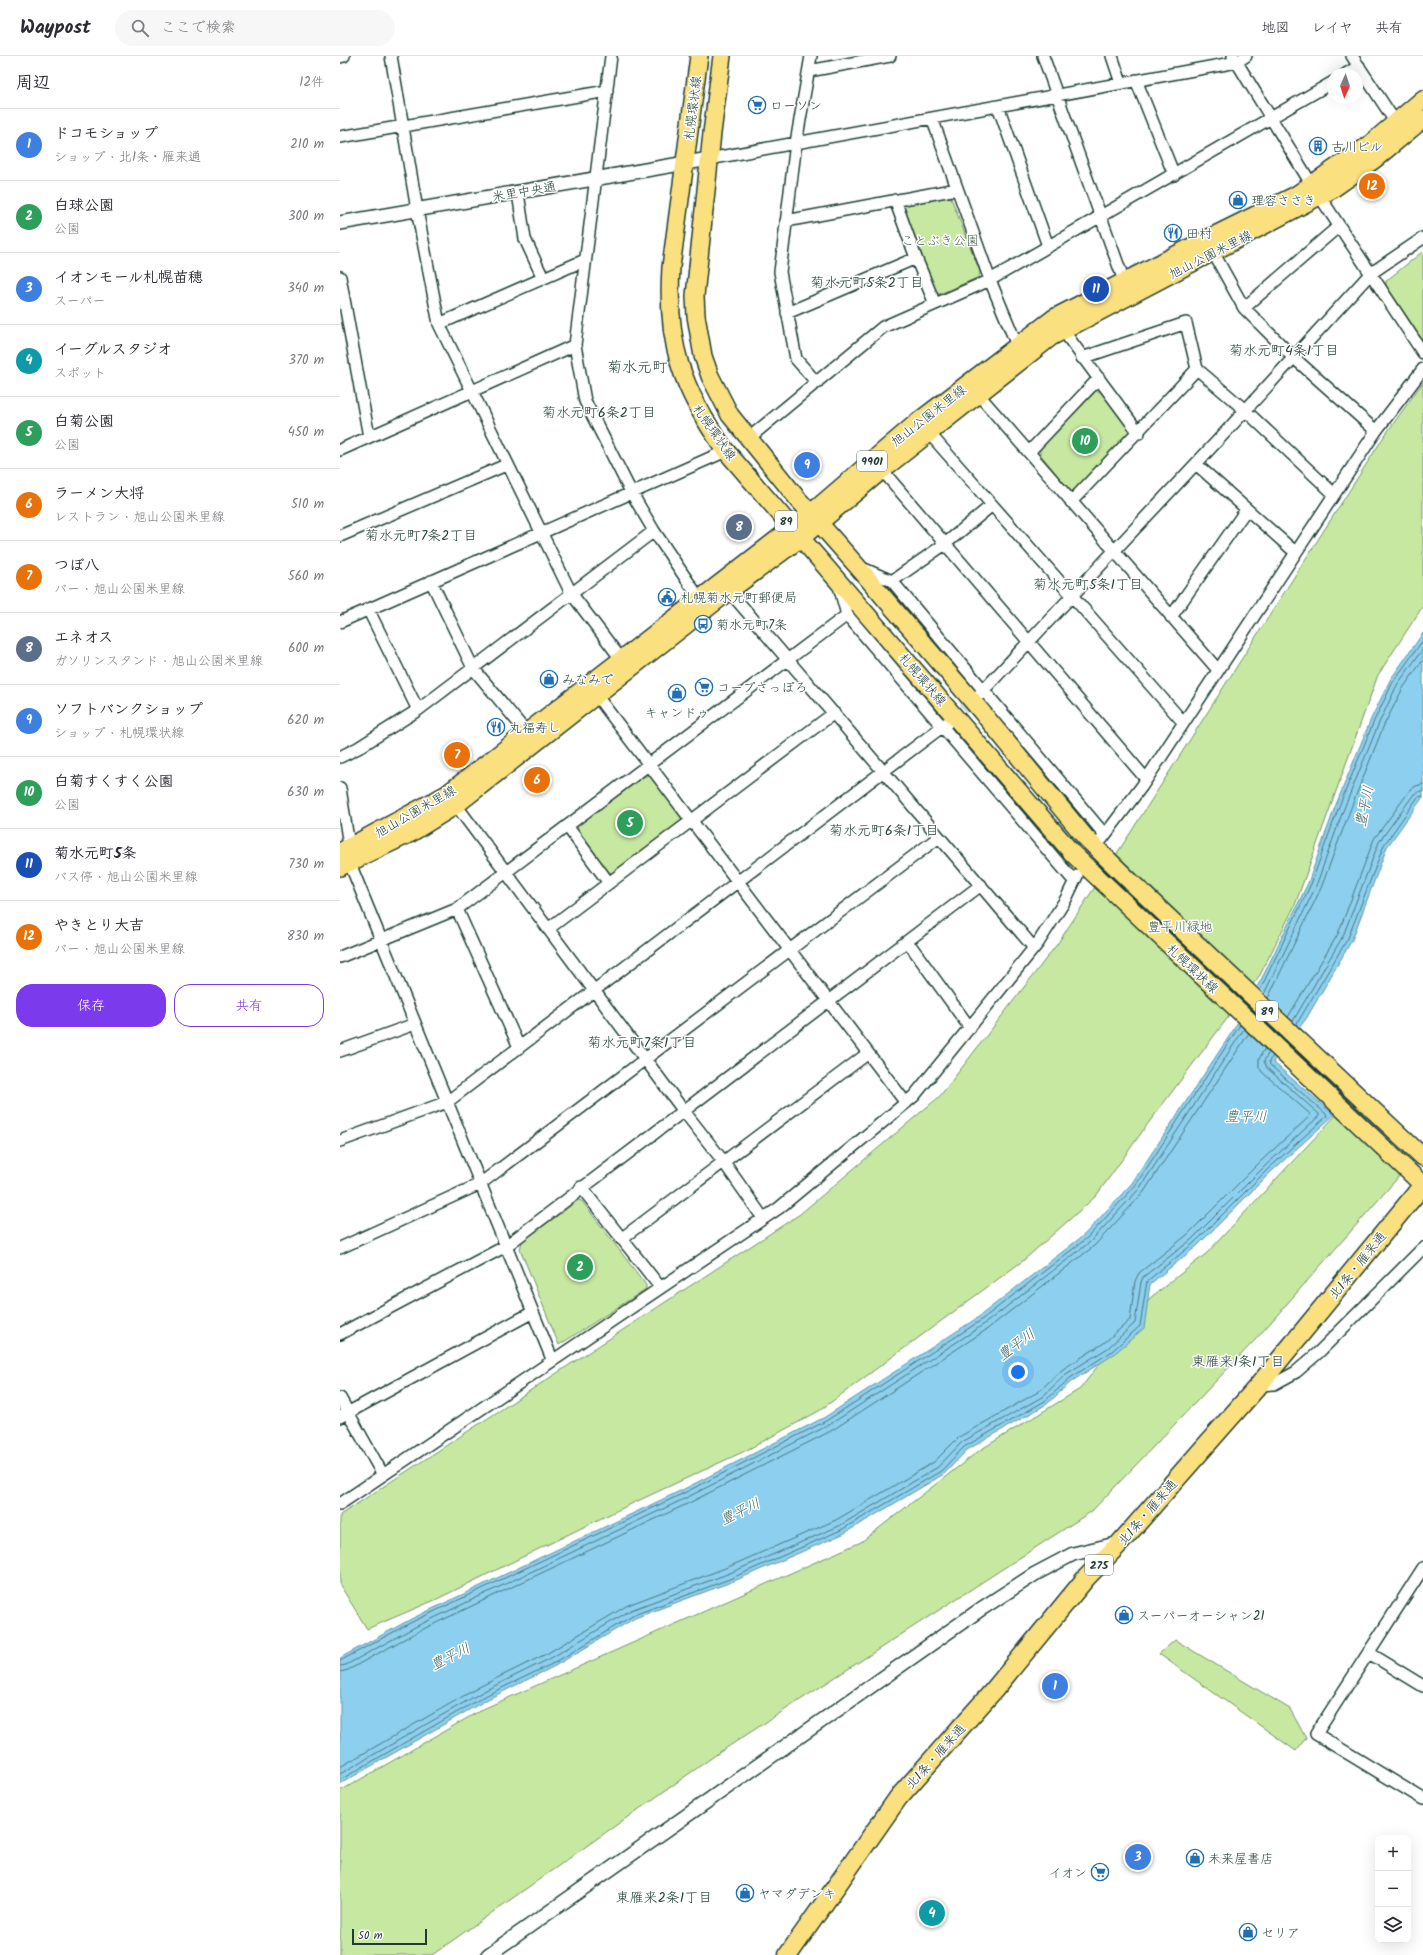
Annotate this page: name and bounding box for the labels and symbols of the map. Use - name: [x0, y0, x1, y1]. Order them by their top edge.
- north arrow: [1327, 68, 1363, 104]
- street label: 札幌環状線: [679, 74, 708, 142]
- supermarket icon: ローソン: [747, 95, 767, 115]
- place label: ローソン: [770, 96, 822, 117]
- building icon: 古川ビル: [1308, 136, 1328, 156]
- place label: 古川ビル: [1331, 137, 1383, 158]
- pin: 12: [1359, 171, 1385, 201]
- street label: 米里中央通: [490, 176, 558, 208]
- shop icon: 理容ささき: [1228, 190, 1248, 210]
- place label: 理容ささき: [1251, 191, 1316, 212]
- restaurant icon: 田村: [1163, 223, 1183, 243]
- place label: 田村: [1186, 224, 1212, 245]
- street label: 旭山公園米里線: [1165, 225, 1257, 285]
- park label: ことぶき公園: [901, 231, 979, 252]
- district label: 菊水元町5条2丁目: [810, 272, 924, 294]
- pin: 11: [1083, 274, 1109, 304]
- district label: 菊水元町4条1丁目: [1229, 340, 1339, 362]
- district label: 菊水元町: [607, 356, 668, 380]
- street label: 旭山公園米里線: [887, 379, 972, 452]
- street label: 札幌環状線: [687, 400, 742, 466]
- district label: 菊水元町6条2丁目: [542, 402, 656, 424]
- pin: 10: [1072, 426, 1098, 456]
- pin: 9: [794, 450, 820, 480]
- road number: 9901: [857, 451, 887, 471]
- road number: 89: [775, 511, 797, 531]
- pin: 8: [726, 512, 752, 542]
- district label: 菊水元町7条2丁目: [365, 525, 477, 547]
- district label: 菊水元町5条1丁目: [1033, 574, 1143, 596]
- public building icon: 札幌菊水元町郵便局: [657, 587, 677, 607]
- place label: 札幌菊水元町郵便局: [680, 588, 797, 609]
- bus stop icon: 菊水元町7条: [693, 614, 713, 634]
- place label: 菊水元町7条: [716, 615, 787, 636]
- street label: 札幌環状線: [893, 649, 952, 712]
- shop icon: みなみで: [539, 669, 559, 689]
- place label: みなみで: [562, 670, 613, 691]
- supermarket icon: コープさっぽろ: [694, 677, 714, 697]
- place label: コープさっぽろ: [717, 678, 807, 699]
- shop icon: キャンドゥ: [667, 683, 687, 703]
- place label: キャンドゥ: [644, 703, 710, 724]
- restaurant icon: 丸福寿し: [486, 717, 506, 737]
- place label: 丸福寿し: [509, 718, 561, 739]
- pin: 7: [444, 740, 470, 770]
- pin: 6: [524, 765, 550, 795]
- street label: 旭山公園米里線: [371, 780, 461, 844]
- water label: 豊平川: [1350, 783, 1380, 829]
- pin: 5: [617, 808, 643, 838]
- district label: 菊水元町6条1丁目: [829, 820, 939, 842]
- park label: 豊平川緑地: [1147, 917, 1213, 938]
- street label: 札幌環状線: [1161, 939, 1224, 1000]
- road number: 89: [1256, 1001, 1278, 1021]
- district label: 菊水元町7条1丁目: [588, 1032, 696, 1054]
- water label: 豊平川: [1225, 1106, 1267, 1128]
- street label: 北1条・雁来通: [1324, 1227, 1392, 1304]
- pin: 2: [567, 1252, 593, 1282]
- water label: 豊平川: [993, 1324, 1040, 1366]
- district label: 東雁来1条1丁目: [1192, 1351, 1284, 1373]
- your location: [1008, 1362, 1028, 1382]
- street label: 北1条・雁来通: [1113, 1475, 1183, 1551]
- water label: 豊平川: [717, 1493, 764, 1531]
- road number: 275: [1085, 1555, 1113, 1575]
- shop icon: スーパーオーシャン21: [1114, 1605, 1134, 1625]
- place label: スーパーオーシャン21: [1137, 1606, 1265, 1627]
- water label: 豊平川: [427, 1638, 474, 1676]
- pin: 1: [1042, 1671, 1068, 1701]
- street label: 北1条・雁来通: [901, 1719, 971, 1795]
- pin: 3: [1125, 1842, 1151, 1872]
- shop icon: 未来屋書店: [1185, 1848, 1205, 1868]
- place label: 未来屋書店: [1208, 1849, 1273, 1870]
- supermarket icon: イオン: [1090, 1862, 1110, 1882]
- place label: イオン: [1049, 1863, 1087, 1884]
- shop icon: ヤマダデンキ: [735, 1883, 755, 1903]
- place label: ヤマダデンキ: [758, 1884, 836, 1905]
- district label: 東雁来2条1丁目: [616, 1887, 712, 1909]
- pin: 4: [919, 1898, 945, 1928]
- shop icon: セリア: [1238, 1922, 1258, 1942]
- place label: セリア: [1261, 1923, 1300, 1944]
- scale bar: [352, 1927, 427, 1946]

